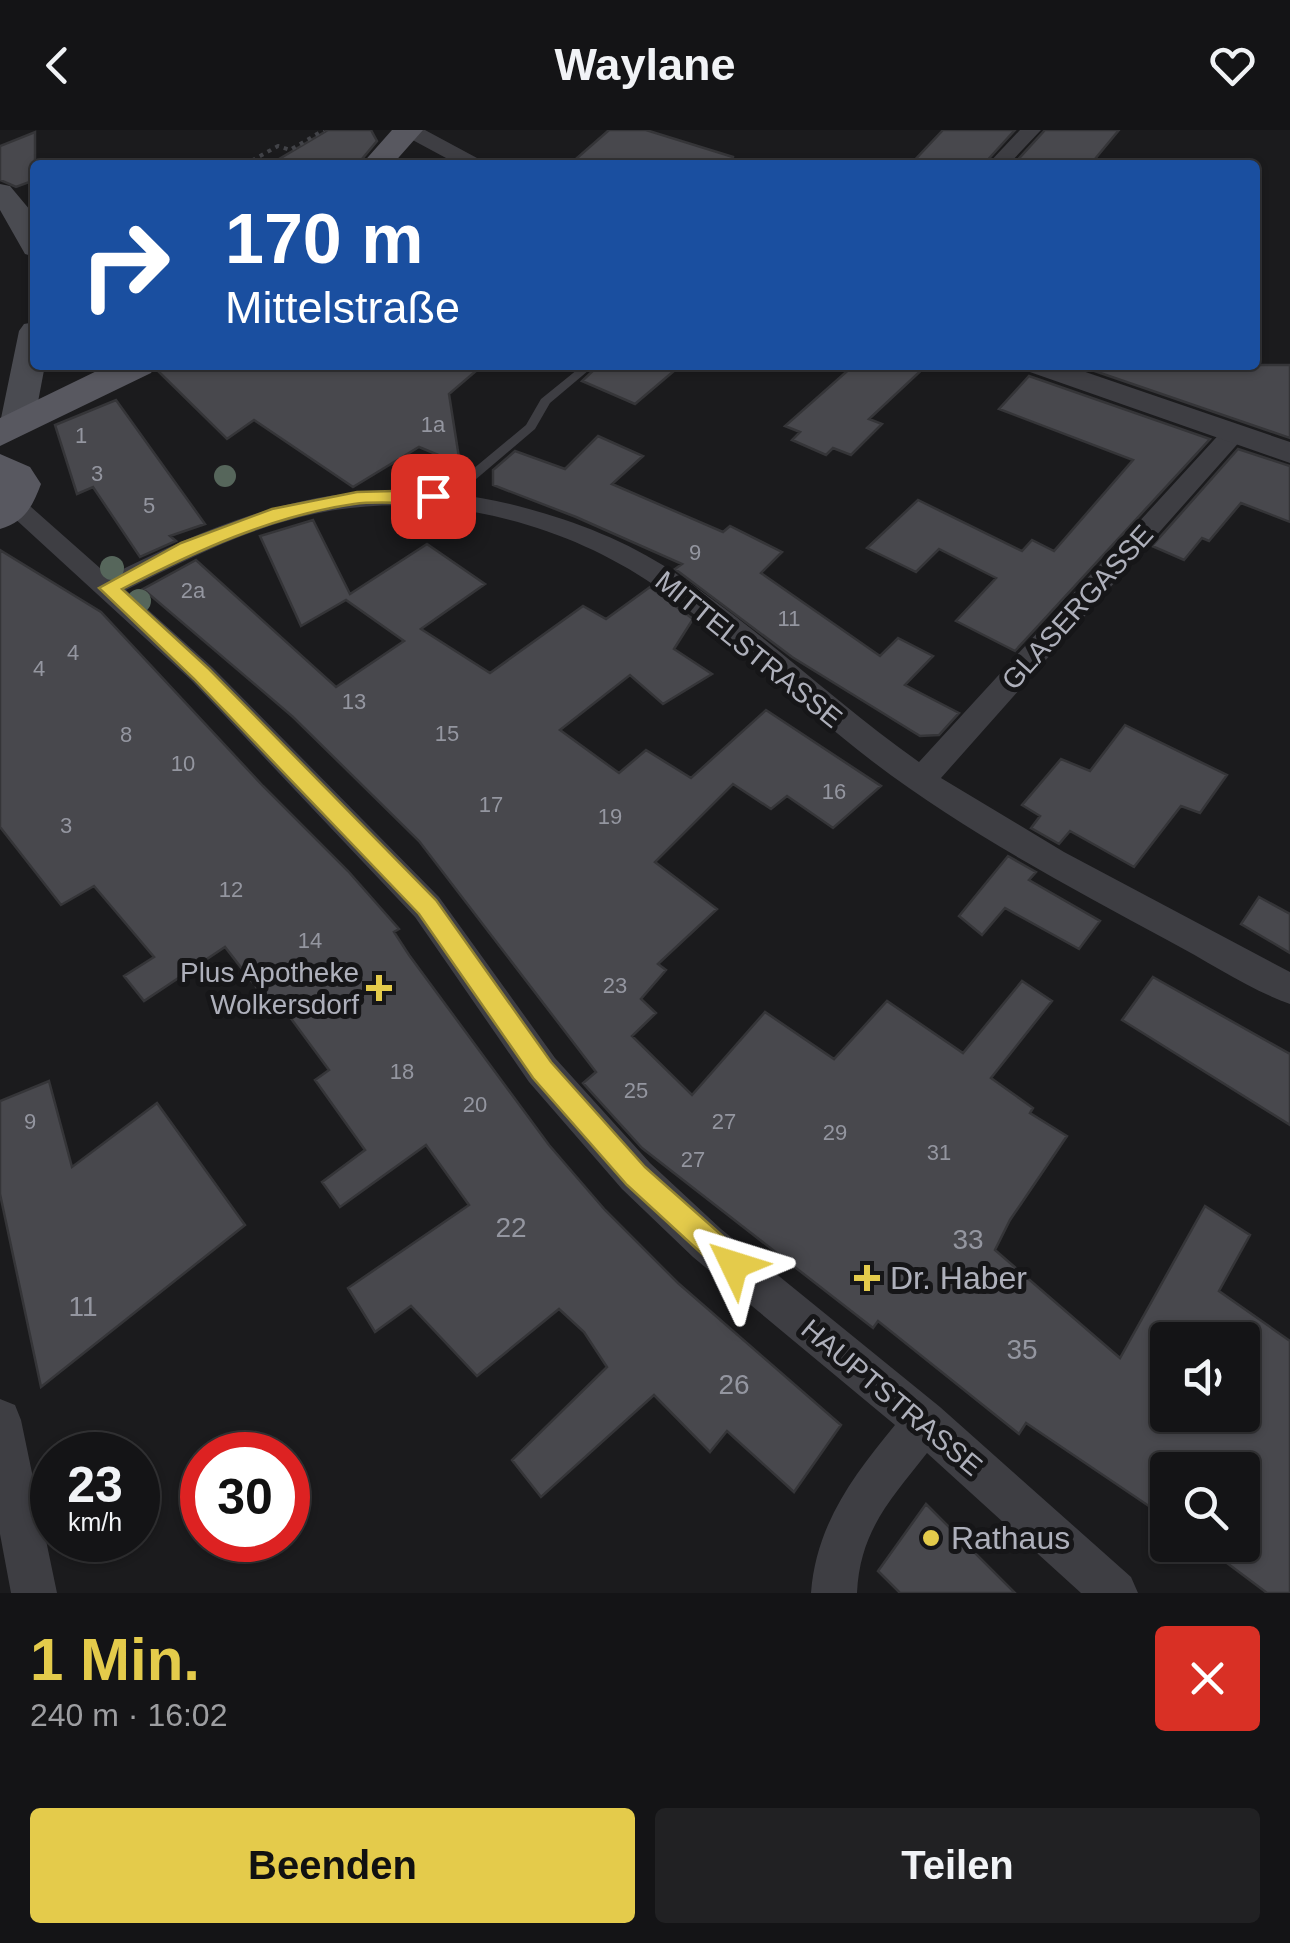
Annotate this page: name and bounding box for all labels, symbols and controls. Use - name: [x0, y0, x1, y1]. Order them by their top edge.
- icon: back: [30, 38, 85, 93]
- icon: heart: [1205, 38, 1260, 93]
- text: Waylane: [555, 39, 735, 90]
- icon: right: [60, 200, 190, 330]
- text: 170 m: [225, 200, 423, 278]
- text: Mittelstraße: [225, 282, 460, 333]
- house number: 1a: [421, 412, 446, 437]
- house number: 1: [75, 423, 87, 448]
- pin: [391, 454, 476, 539]
- house number: 3: [91, 461, 103, 486]
- icon: arrive: [406, 469, 461, 524]
- house number: 5: [143, 493, 155, 518]
- street label: GLASERGASSE: [996, 519, 1159, 696]
- house number: 9: [689, 540, 701, 565]
- street label: MITTELSTRASSE: [649, 565, 848, 734]
- house number: 2a: [181, 578, 206, 603]
- house number: 11: [778, 606, 800, 631]
- house number: 4: [67, 640, 79, 665]
- house number: 4: [33, 656, 45, 681]
- house number: 13: [342, 689, 366, 714]
- house number: 15: [435, 721, 459, 746]
- house number: 8: [120, 722, 132, 747]
- house number: 10: [171, 751, 195, 776]
- house number: 16: [822, 779, 846, 804]
- house number: 17: [479, 792, 503, 817]
- house number: 19: [598, 804, 622, 829]
- house number: 3: [60, 813, 72, 838]
- house number: 12: [219, 877, 243, 902]
- house number: 14: [298, 928, 322, 953]
- place label: Plus Apotheke Wolkersdorf: [180, 957, 359, 1020]
- house number: 23: [603, 973, 627, 998]
- marker: Plus Apotheke Wolkersdorf: [368, 977, 390, 999]
- house number: 18: [390, 1059, 414, 1084]
- house number: 25: [624, 1078, 648, 1103]
- house number: 20: [463, 1092, 487, 1117]
- house number: 9: [24, 1109, 36, 1134]
- house number: 27: [712, 1109, 736, 1134]
- house number: 29: [823, 1120, 847, 1145]
- house number: 31: [927, 1140, 951, 1165]
- house number: 27: [681, 1147, 705, 1172]
- house number: 22: [495, 1212, 527, 1243]
- position arrow: [682, 1213, 786, 1317]
- house number: 33: [952, 1224, 984, 1255]
- place label: Dr. Haber: [890, 1260, 1027, 1296]
- marker: Dr. Haber: [854, 1265, 880, 1291]
- house number: 11: [68, 1291, 98, 1322]
- street label: HAUPTSTRASSE: [795, 1313, 988, 1482]
- map controls: [1150, 1322, 1260, 1562]
- button: sound: [1150, 1322, 1260, 1432]
- house number: 35: [1006, 1334, 1038, 1365]
- house number: 26: [718, 1369, 750, 1400]
- speed limit sign: 30: [180, 1432, 310, 1562]
- button: search: [1150, 1452, 1260, 1562]
- text: 23: [67, 1457, 123, 1513]
- text: km/h: [68, 1508, 122, 1536]
- place label: Rathaus: [951, 1520, 1070, 1556]
- marker: Rathaus: [920, 1527, 942, 1549]
- text: 1 Min.: [30, 1626, 200, 1693]
- button: close: [1155, 1626, 1260, 1731]
- text: 240 m · 16:02: [30, 1697, 227, 1733]
- button: Beenden: [30, 1808, 635, 1923]
- button: Teilen: [655, 1808, 1260, 1923]

